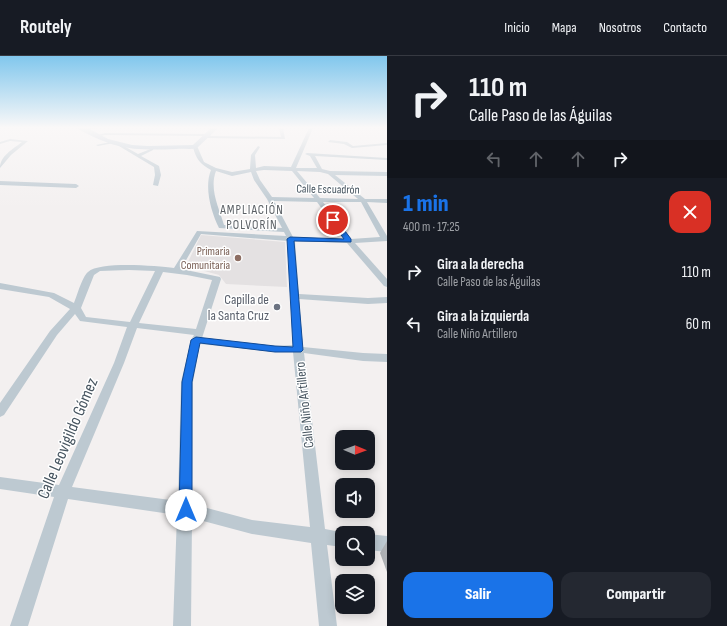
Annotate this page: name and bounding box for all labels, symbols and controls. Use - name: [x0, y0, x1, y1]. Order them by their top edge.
- text: Routely: [20, 16, 72, 39]
- text: Inicio: [504, 19, 530, 36]
- text: Mapa: [552, 19, 577, 36]
- text: Nosotros: [599, 19, 641, 36]
- text: Contacto: [663, 19, 707, 36]
- text: 110 m: [469, 71, 527, 104]
- icon: right: [403, 72, 455, 124]
- text: Calle Paso de las Águilas: [469, 105, 612, 126]
- icon: left: [483, 148, 505, 170]
- icon: ahead: [525, 148, 547, 170]
- icon: ahead: [567, 148, 589, 170]
- icon: right: [609, 148, 631, 170]
- street label: Calle Escuadrón: [296, 181, 360, 198]
- text: 1 min: [403, 189, 449, 218]
- button: close: [669, 191, 711, 233]
- district label: AMPLIACIÓN POLVORÍN: [219, 202, 284, 233]
- pin: [316, 203, 350, 237]
- icon: arrive: [322, 209, 344, 231]
- text: 400 m · 17:25: [403, 219, 460, 235]
- place label: Primaria Comunitaria: [181, 244, 230, 273]
- marker: Primaria Comunitaria: [233, 253, 243, 263]
- text: Gira a la derecha: [437, 255, 524, 274]
- icon: right: [403, 261, 425, 283]
- text: 110 m: [682, 263, 711, 282]
- text: Calle Paso de las Águilas: [437, 274, 540, 290]
- place label: Capilla de la Santa Cruz: [208, 291, 269, 324]
- marker: Capilla de la Santa Cruz: [272, 302, 282, 312]
- text: Gira a la izquierda: [437, 307, 529, 326]
- icon: left: [403, 313, 425, 335]
- text: 60 m: [686, 315, 711, 334]
- text: Calle Niño Artillero: [437, 326, 517, 342]
- street label: Calle Niño Artillero: [292, 361, 317, 449]
- street label: Calle Leovigildo Gómez: [33, 375, 102, 502]
- north arrow: [335, 430, 375, 470]
- map controls: [335, 430, 375, 614]
- button: sound: [335, 478, 375, 518]
- position arrow: [165, 489, 207, 531]
- button: search: [335, 526, 375, 566]
- button: Salir: [403, 572, 553, 618]
- button: Compartir: [561, 572, 711, 618]
- button: layers: [335, 574, 375, 614]

